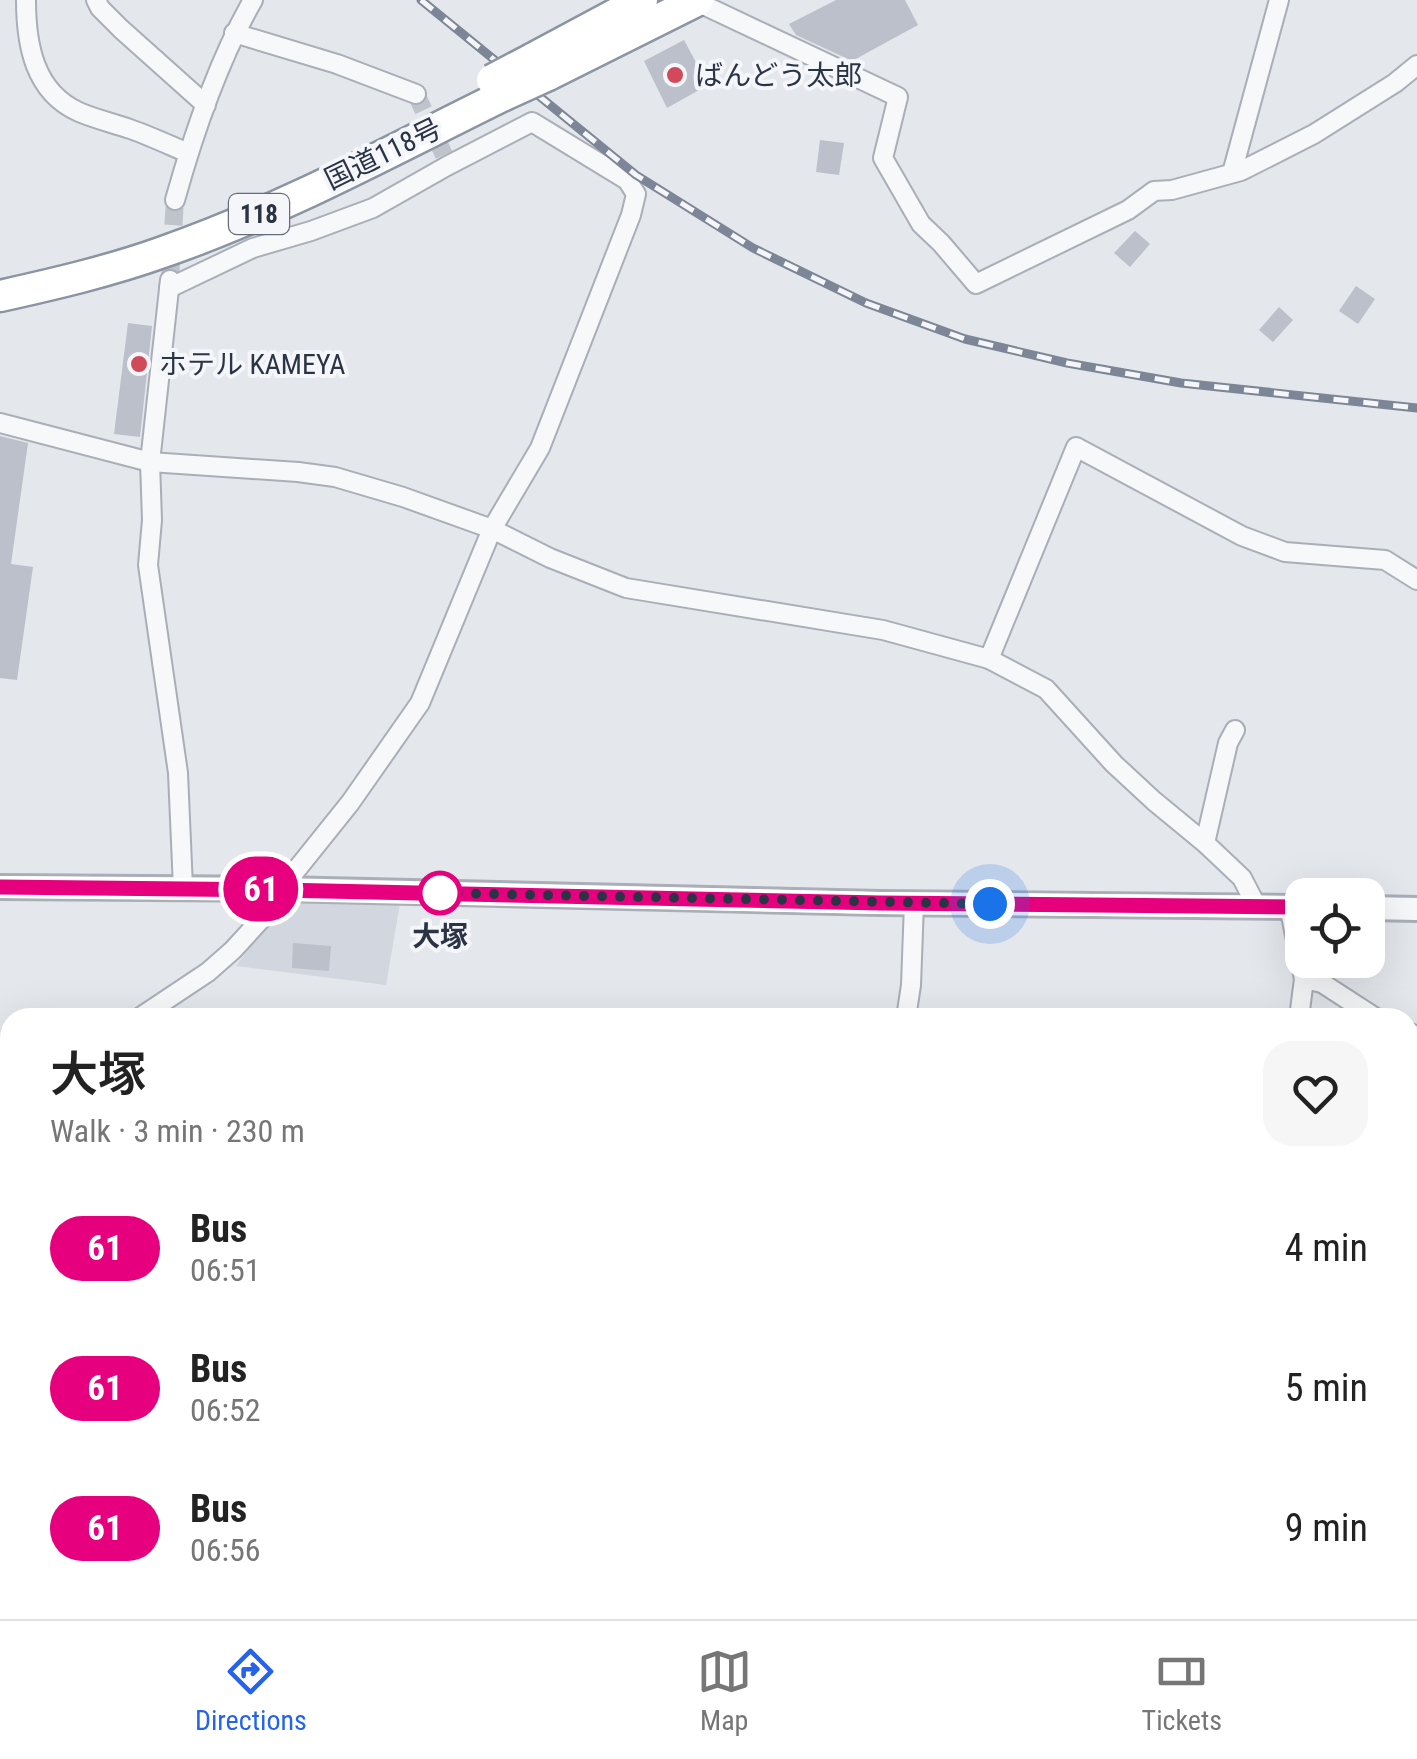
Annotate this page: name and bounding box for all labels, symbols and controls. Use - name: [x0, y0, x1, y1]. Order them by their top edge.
- place label: ばんどう太郎: [695, 59, 862, 92]
- marker: ばんどう太郎: [664, 64, 686, 86]
- street label: 国道118号: [319, 112, 447, 196]
- road number: 118: [229, 194, 289, 234]
- place label: ホテル KAMEYA: [159, 348, 345, 381]
- marker: ホテル KAMEYA: [128, 353, 150, 375]
- line badge: 61: [216, 856, 306, 922]
- text: 61: [243, 869, 279, 910]
- marker: 大塚: [419, 872, 461, 914]
- map controls: [1285, 878, 1385, 978]
- button: locate: [1285, 878, 1385, 978]
- your location: [965, 879, 1015, 929]
- place label: 大塚: [412, 920, 468, 953]
- button: heart: [1263, 1041, 1368, 1146]
- text: 大塚: [50, 1046, 146, 1103]
- text: Walk · 3 min · 230 m: [50, 1112, 305, 1150]
- text: Bus: [190, 1207, 247, 1251]
- text: 4 min: [1285, 1226, 1368, 1270]
- text: 61: [87, 1228, 123, 1269]
- text: 06:51: [190, 1251, 261, 1289]
- text: Bus: [190, 1347, 247, 1391]
- text: 5 min: [1285, 1366, 1368, 1410]
- text: 61: [87, 1368, 123, 1409]
- text: 06:52: [190, 1391, 261, 1429]
- text: Bus: [190, 1487, 247, 1531]
- text: 9 min: [1285, 1506, 1368, 1550]
- text: 61: [87, 1508, 123, 1549]
- text: 06:56: [190, 1531, 261, 1569]
- tab: Directions: [195, 1644, 307, 1737]
- tab: Map: [697, 1644, 752, 1737]
- tab: Tickets: [1142, 1644, 1222, 1737]

